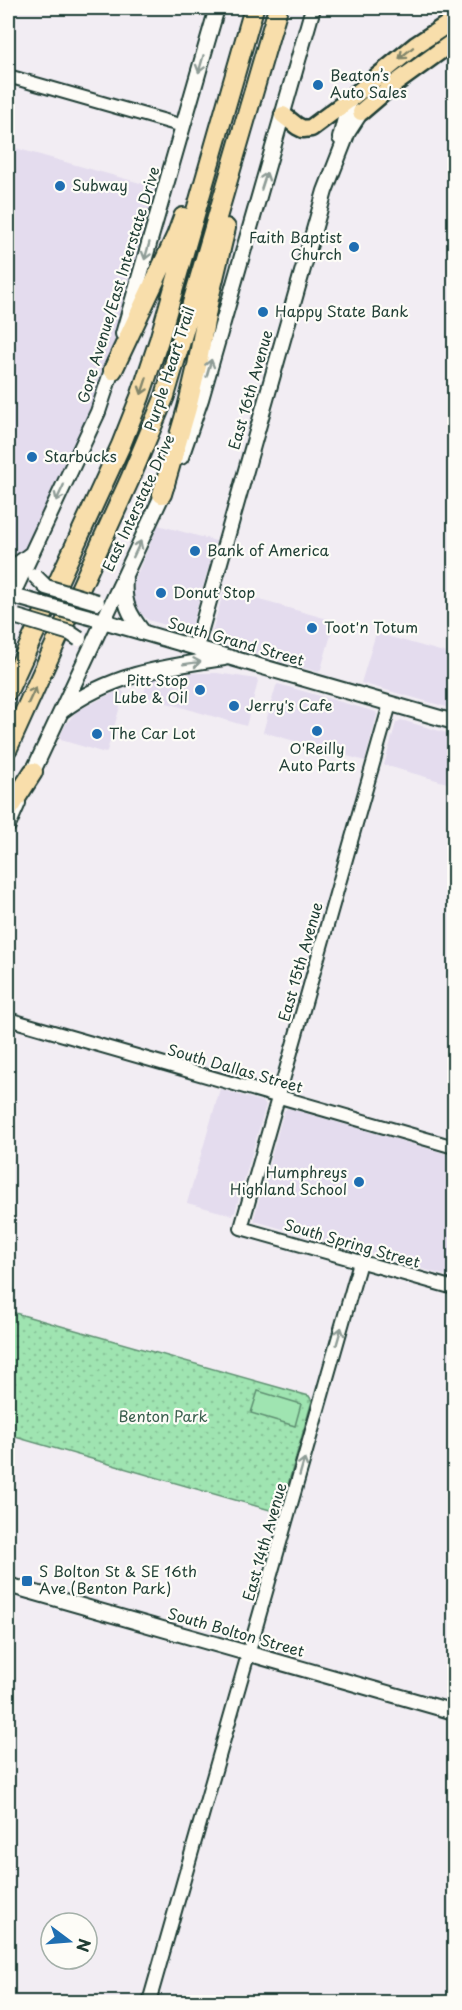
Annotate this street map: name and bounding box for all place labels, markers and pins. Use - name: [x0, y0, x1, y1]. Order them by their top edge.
- place label: Beaton’s Auto Sales: [330, 63, 407, 103]
- marker: Beaton’s Auto Sales: [311, 78, 325, 92]
- place label: Subway: [72, 173, 128, 196]
- marker: Subway: [53, 179, 67, 193]
- place label: Faith Baptist Church: [249, 225, 342, 265]
- marker: Faith Baptist Church: [347, 240, 361, 254]
- place label: Happy State Bank: [275, 299, 408, 322]
- marker: Happy State Bank: [256, 305, 270, 319]
- place label: Starbucks: [44, 444, 117, 467]
- marker: Starbucks: [25, 450, 39, 464]
- place label: Bank of America: [207, 538, 330, 561]
- marker: Bank of America: [188, 544, 202, 558]
- place label: Donut Stop: [173, 580, 255, 603]
- marker: Donut Stop: [154, 586, 168, 600]
- place label: Toot'n Totum: [324, 615, 418, 638]
- marker: Toot'n Totum: [305, 621, 319, 635]
- place label: Pitt Stop Lube & Oil: [114, 668, 188, 708]
- marker: Pitt Stop Lube & Oil: [193, 683, 207, 697]
- place label: Jerry's Cafe: [246, 693, 332, 716]
- marker: Jerry's Cafe: [227, 699, 241, 713]
- place label: The Car Lot: [109, 721, 196, 744]
- marker: O'Reilly Auto Parts: [310, 724, 324, 738]
- marker: The Car Lot: [90, 727, 104, 741]
- place label: O'Reilly Auto Parts: [279, 736, 355, 776]
- place label: Humphreys Highland School: [230, 1160, 347, 1200]
- marker: Humphreys Highland School: [352, 1175, 366, 1189]
- place label: S Bolton St & SE 16th Ave (Benton Park): [39, 1559, 197, 1599]
- marker: S Bolton St & SE 16th Ave (Benton Park): [20, 1574, 34, 1588]

